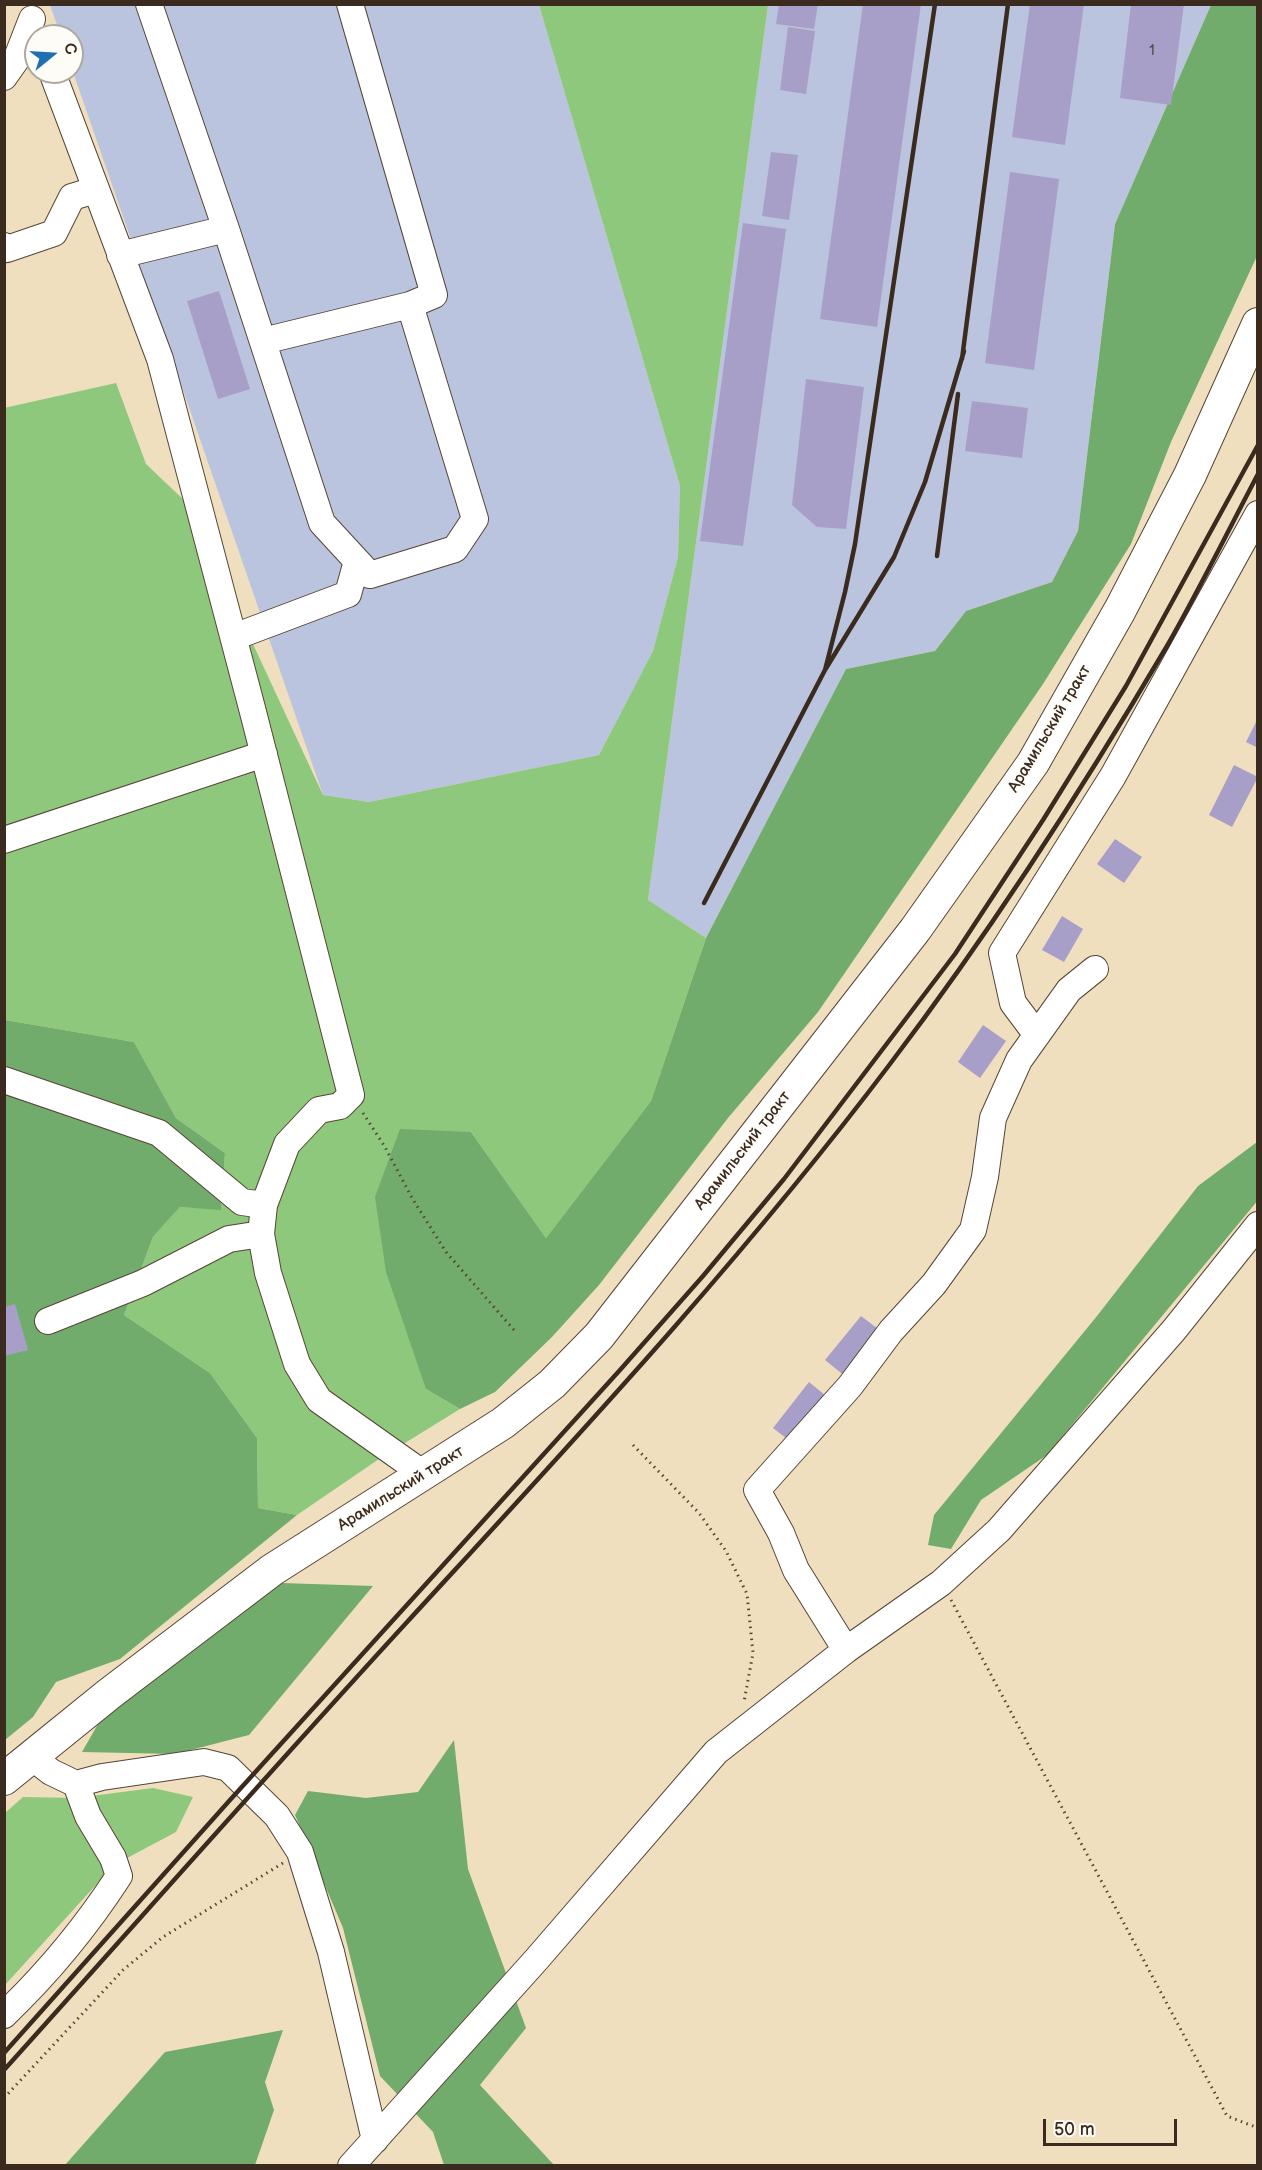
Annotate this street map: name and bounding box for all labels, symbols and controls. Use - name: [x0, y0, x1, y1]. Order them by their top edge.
- north arrow: [24, 24, 84, 84]
- text: С: [59, 41, 80, 57]
- house number: 1: [1149, 43, 1155, 59]
- street label: Арамильский тракт: [1004, 662, 1096, 796]
- street label: Арамильский тракт: [691, 1088, 795, 1214]
- street label: Арамильский тракт: [334, 1442, 468, 1536]
- scale bar: [1046, 2107, 1180, 2145]
- text: 50 m: [1054, 2119, 1095, 2140]

